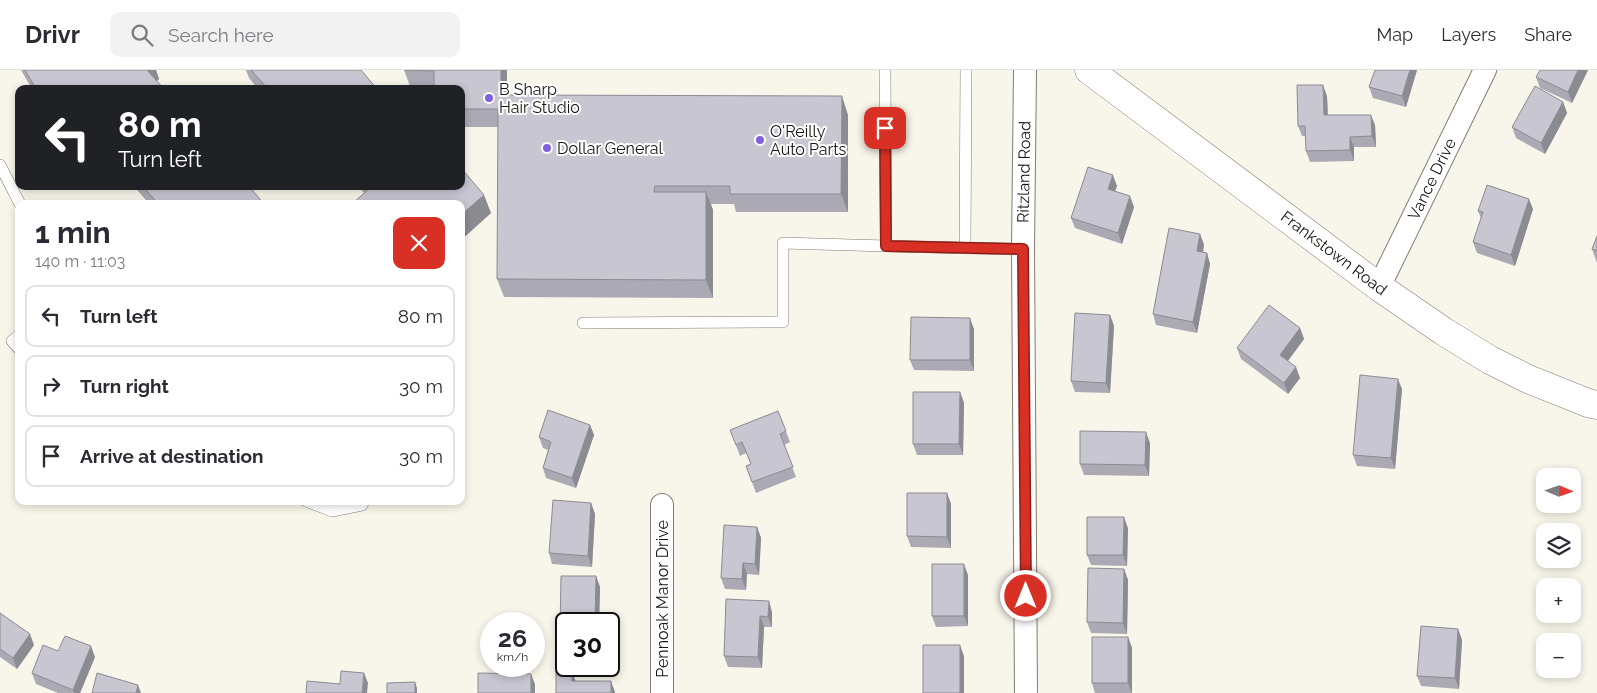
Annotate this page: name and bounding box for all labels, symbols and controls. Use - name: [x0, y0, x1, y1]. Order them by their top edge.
- search box: [110, 12, 460, 57]
- text: Drivr: [25, 20, 80, 49]
- icon: search: [128, 21, 156, 49]
- text: Search here: [168, 24, 274, 46]
- text: Map: [1377, 24, 1413, 45]
- text: Layers: [1441, 24, 1496, 45]
- text: Share: [1524, 24, 1572, 45]
- place label: B Sharp Hair Studio: [499, 80, 580, 117]
- marker: B Sharp Hair Studio: [483, 92, 495, 104]
- text: 80 m: [118, 104, 202, 145]
- icon: left: [35, 105, 100, 170]
- pin: [864, 107, 906, 149]
- icon: arrive: [871, 114, 899, 142]
- street label: Ritzland Road: [1014, 121, 1034, 223]
- place label: O'Reilly Auto Parts: [770, 122, 847, 159]
- marker: O'Reilly Auto Parts: [754, 134, 766, 146]
- street label: Vance Drive: [1404, 135, 1460, 223]
- place label: Dollar General: [557, 139, 664, 158]
- marker: Dollar General: [541, 142, 553, 154]
- text: Turn left: [118, 146, 202, 172]
- street label: Frankstown Road: [1277, 207, 1391, 299]
- text: 1 min: [35, 215, 111, 250]
- button: close: [393, 217, 445, 269]
- text: 140 m · 11:03: [35, 252, 125, 271]
- icon: left: [37, 302, 65, 330]
- text: Turn left: [80, 305, 157, 327]
- text: 80 m: [398, 305, 443, 327]
- icon: right: [37, 372, 65, 400]
- text: Turn right: [80, 375, 169, 397]
- text: 30 m: [399, 375, 443, 397]
- icon: arrive: [37, 442, 65, 470]
- text: Arrive at destination: [80, 445, 264, 467]
- text: 30 m: [399, 445, 443, 467]
- north arrow: [1536, 468, 1581, 512]
- map controls: [1536, 468, 1581, 678]
- street label: Pennoak Manor Drive: [653, 520, 672, 678]
- button: layers: [1536, 523, 1581, 568]
- position arrow: [999, 569, 1051, 621]
- button: +: [1536, 578, 1581, 623]
- speed limit sign: 30: [555, 612, 620, 677]
- text: 26: [498, 623, 527, 653]
- button: −: [1536, 633, 1581, 678]
- text: km/h: [497, 650, 528, 664]

